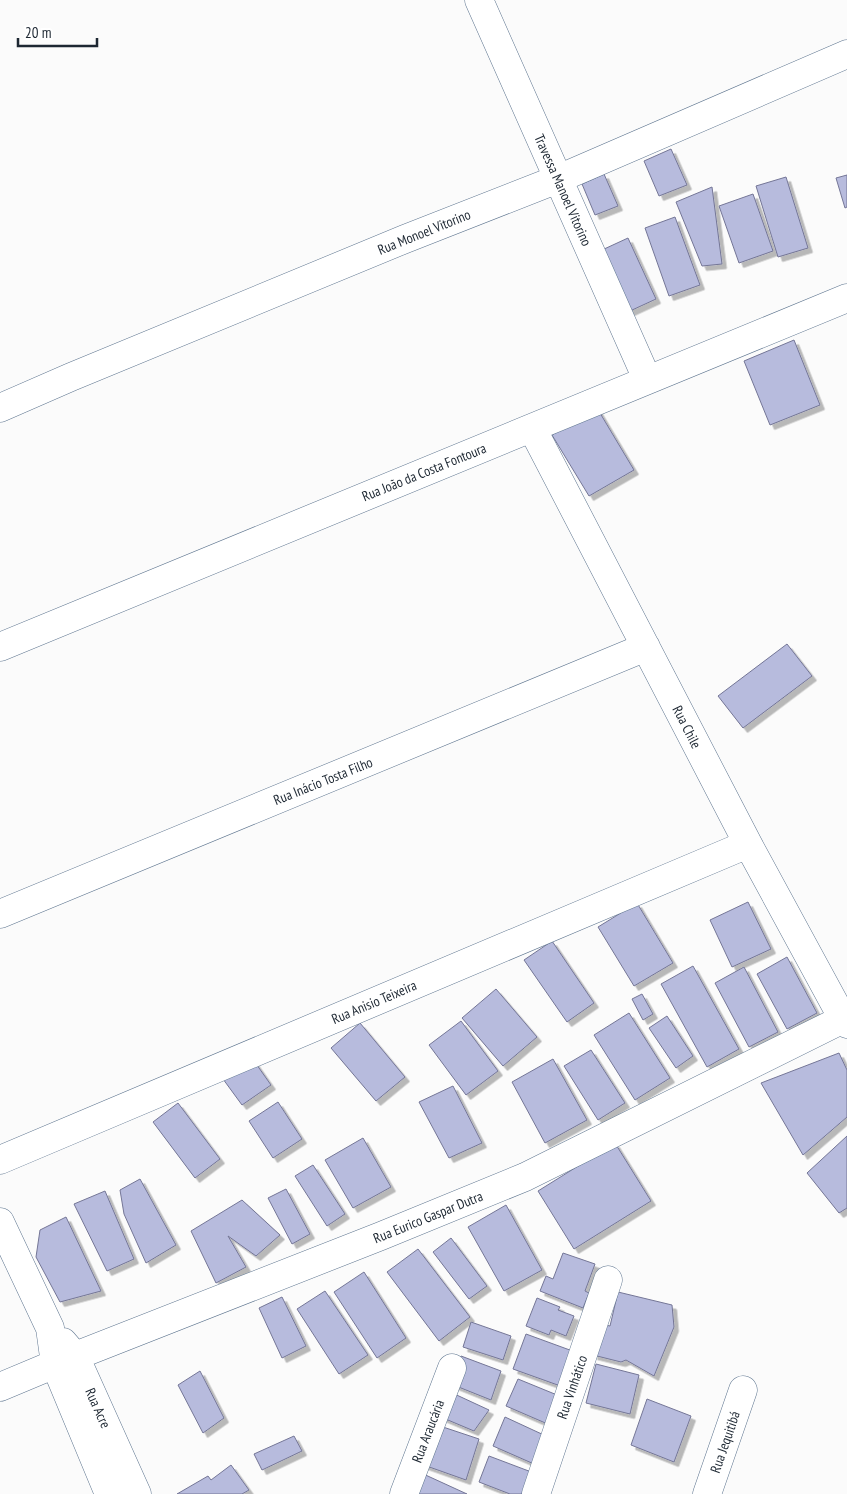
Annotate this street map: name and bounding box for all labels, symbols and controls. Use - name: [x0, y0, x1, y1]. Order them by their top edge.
- scale bar: [18, 15, 96, 47]
- text: 20 m: [25, 23, 51, 42]
- street label: Travessa Manoel Vitorino: [530, 131, 596, 249]
- street label: Rua Monoel Vitorino: [375, 205, 473, 259]
- street label: Rua João da Costa Fontoura: [359, 439, 489, 505]
- street label: Rua Chile: [669, 702, 706, 752]
- street label: Rua Inácio Tosta Filho: [271, 753, 375, 809]
- street label: Rua Anisio Teixeira: [329, 976, 419, 1028]
- street label: Rua Eurico Gaspar Dutra: [371, 1187, 485, 1247]
- street label: Rua Vinhático: [553, 1353, 591, 1421]
- street label: Rua Acre: [81, 1385, 115, 1431]
- street label: Rua Araucária: [408, 1397, 448, 1465]
- street label: Rua Jequitibá: [706, 1409, 744, 1475]

